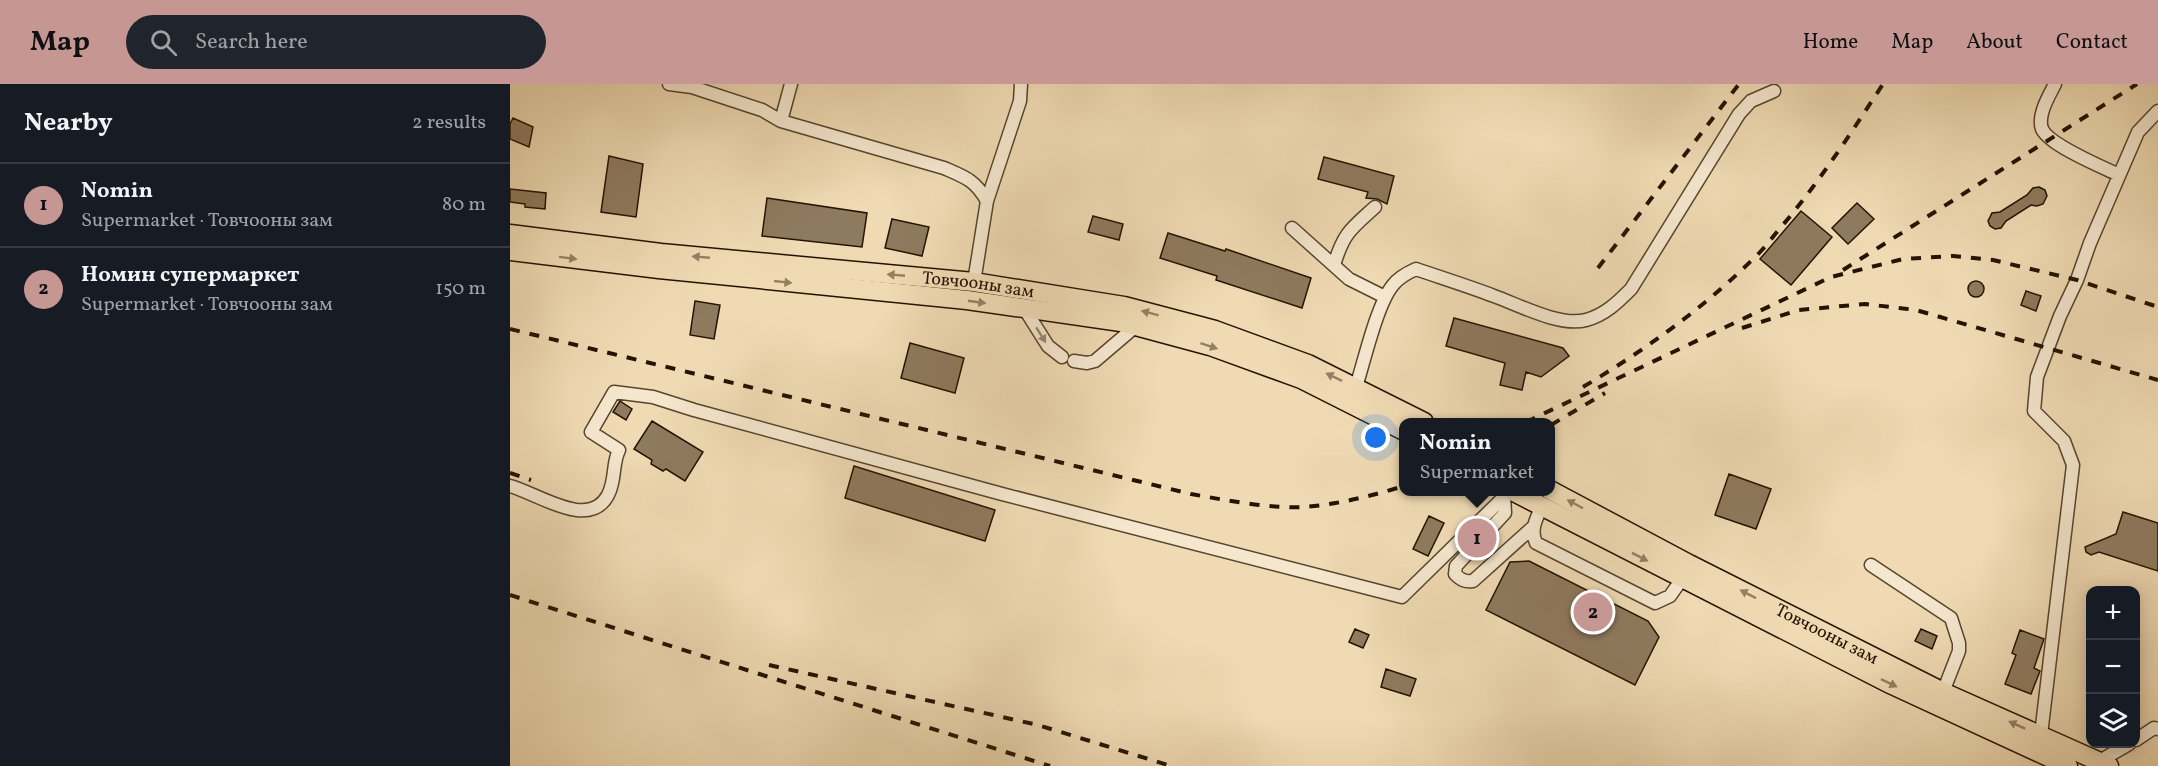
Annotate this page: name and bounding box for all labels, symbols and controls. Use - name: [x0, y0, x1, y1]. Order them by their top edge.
- search box: [126, 15, 546, 69]
- text: Map: [30, 23, 90, 62]
- icon: search: [147, 26, 180, 59]
- text: Search here: [195, 27, 308, 58]
- text: Home: [1803, 28, 1858, 57]
- text: Map: [1891, 28, 1933, 57]
- text: About: [1966, 28, 2023, 57]
- text: Contact: [2056, 28, 2128, 57]
- text: Nearby: [24, 105, 113, 141]
- text: 2 results: [412, 109, 486, 137]
- text: Nomin: [81, 176, 153, 207]
- text: 1: [39, 191, 48, 219]
- text: 80 m: [442, 191, 486, 219]
- text: Supermarket · Товчооны зам: [81, 207, 333, 235]
- one-way arrow: [692, 252, 711, 262]
- one-way arrow: [559, 253, 578, 263]
- text: Номин супермаркет: [81, 260, 299, 291]
- street label: Товчооны зам: [921, 266, 1036, 305]
- one-way arrow: [886, 270, 905, 280]
- text: 2: [38, 275, 49, 303]
- text: 150 m: [435, 275, 486, 303]
- one-way arrow: [773, 277, 792, 287]
- text: Supermarket · Товчооны зам: [81, 291, 333, 319]
- one-way arrow: [967, 297, 986, 306]
- one-way arrow: [1141, 307, 1160, 317]
- one-way arrow: [1035, 327, 1046, 343]
- one-way arrow: [1200, 342, 1218, 351]
- one-way arrow: [1326, 372, 1343, 382]
- popup: [1399, 418, 1555, 496]
- your location: [1361, 423, 1390, 452]
- text: Nomin: [1420, 428, 1492, 459]
- text: Supermarket: [1420, 459, 1534, 487]
- one-way arrow: [1566, 499, 1584, 509]
- pin: 1: [1458, 516, 1496, 560]
- one-way arrow: [1632, 552, 1649, 562]
- map controls: [2086, 586, 2140, 748]
- button: +: [2086, 586, 2140, 640]
- one-way arrow: [1739, 589, 1756, 599]
- pin: 2: [1574, 590, 1612, 634]
- street label: Товчооны зам: [1770, 598, 1882, 671]
- button: −: [2086, 640, 2140, 694]
- one-way arrow: [1881, 679, 1898, 688]
- button: layers: [2086, 694, 2140, 748]
- one-way arrow: [2008, 720, 2026, 730]

